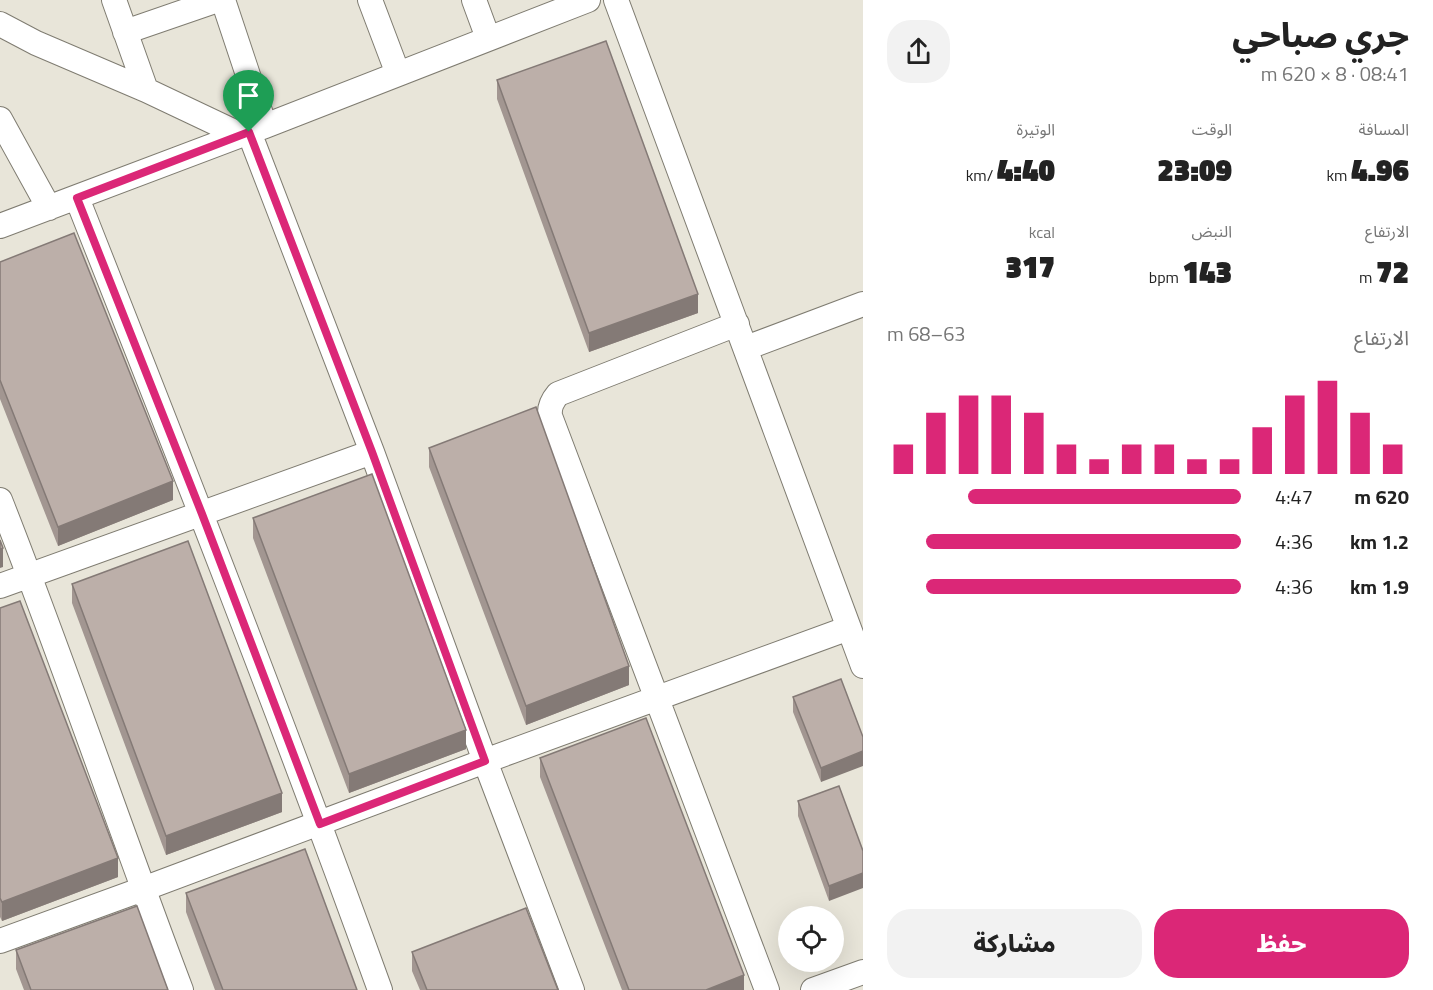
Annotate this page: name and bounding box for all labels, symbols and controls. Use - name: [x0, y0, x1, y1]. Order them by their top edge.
- text: جري صباحي: [1232, 10, 1409, 60]
- button: share: [887, 20, 950, 83]
- text: 08:41 · 8 × 620 m: [1261, 58, 1409, 89]
- pin: [223, 70, 274, 132]
- icon: arrive: [232, 79, 265, 112]
- text: الوتيرة: [1017, 117, 1055, 141]
- text: الوقت: [1192, 117, 1232, 141]
- text: المسافة: [1359, 117, 1409, 141]
- text: 4:40: [997, 147, 1055, 193]
- text: 23:09: [1157, 147, 1232, 193]
- text: 4.96: [1351, 147, 1409, 193]
- text: /km: [966, 163, 997, 187]
- text: km: [1326, 163, 1351, 187]
- text: النبض: [1191, 219, 1232, 243]
- text: الارتفاع: [1365, 219, 1409, 243]
- text: kcal: [1029, 220, 1055, 244]
- text: 317: [1006, 244, 1055, 290]
- text: 143: [1183, 249, 1232, 295]
- text: 72: [1376, 249, 1409, 295]
- text: bpm: [1149, 265, 1183, 289]
- text: m: [1359, 265, 1376, 289]
- text: 63–68 m: [887, 318, 966, 349]
- text: الارتفاع: [1354, 322, 1409, 353]
- text: 4:47: [1275, 481, 1313, 512]
- text: 620 m: [1354, 481, 1409, 512]
- text: 4:36: [1275, 526, 1313, 557]
- text: 1.2 km: [1350, 526, 1409, 557]
- text: 4:36: [1275, 571, 1313, 602]
- text: 1.9 km: [1350, 571, 1409, 602]
- map controls: [778, 906, 844, 972]
- button: locate: [778, 906, 844, 972]
- button: مشاركة: [887, 909, 1142, 978]
- button: حفظ: [1154, 909, 1409, 978]

